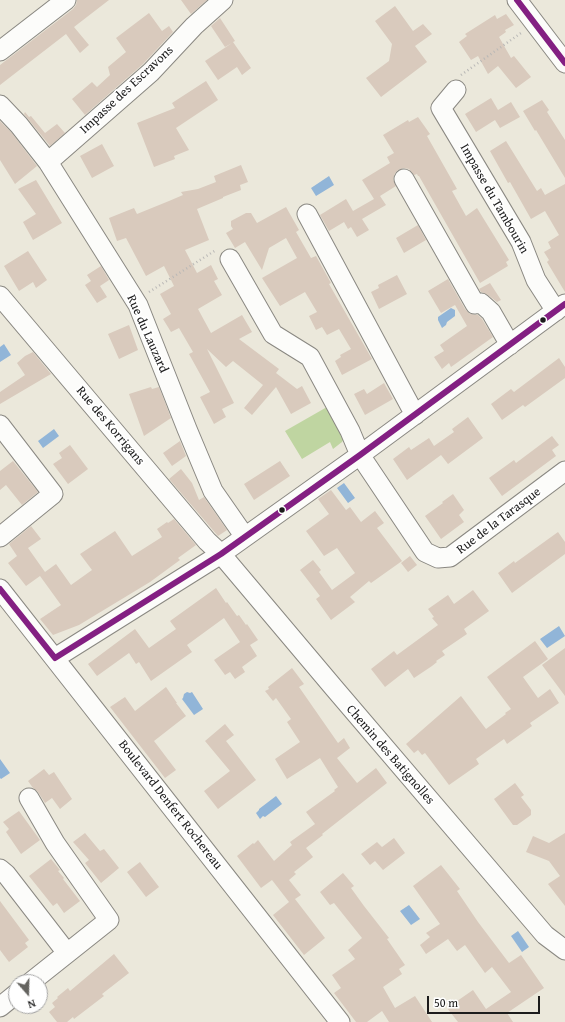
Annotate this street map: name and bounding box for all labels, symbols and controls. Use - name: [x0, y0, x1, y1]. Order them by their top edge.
- street label: Impasse des Escravons: [77, 43, 177, 137]
- street label: Impasse du Tambourin: [456, 141, 532, 257]
- street label: Rue du Lauzard: [123, 293, 171, 375]
- unlabelled marker: [538, 315, 548, 325]
- street label: Rue des Korrigans: [72, 383, 148, 469]
- street label: Rue de la Tarasque: [454, 484, 544, 558]
- unlabelled marker: [277, 505, 287, 515]
- street label: Chemin des Batignolles: [343, 702, 437, 808]
- street label: Boulevard Denfert Rochereau: [115, 737, 225, 873]
- north arrow: [8, 974, 48, 1014]
- scale bar: [429, 988, 542, 1014]
- text: 50 m: [434, 994, 458, 1011]
- text: N: [26, 996, 38, 1013]

